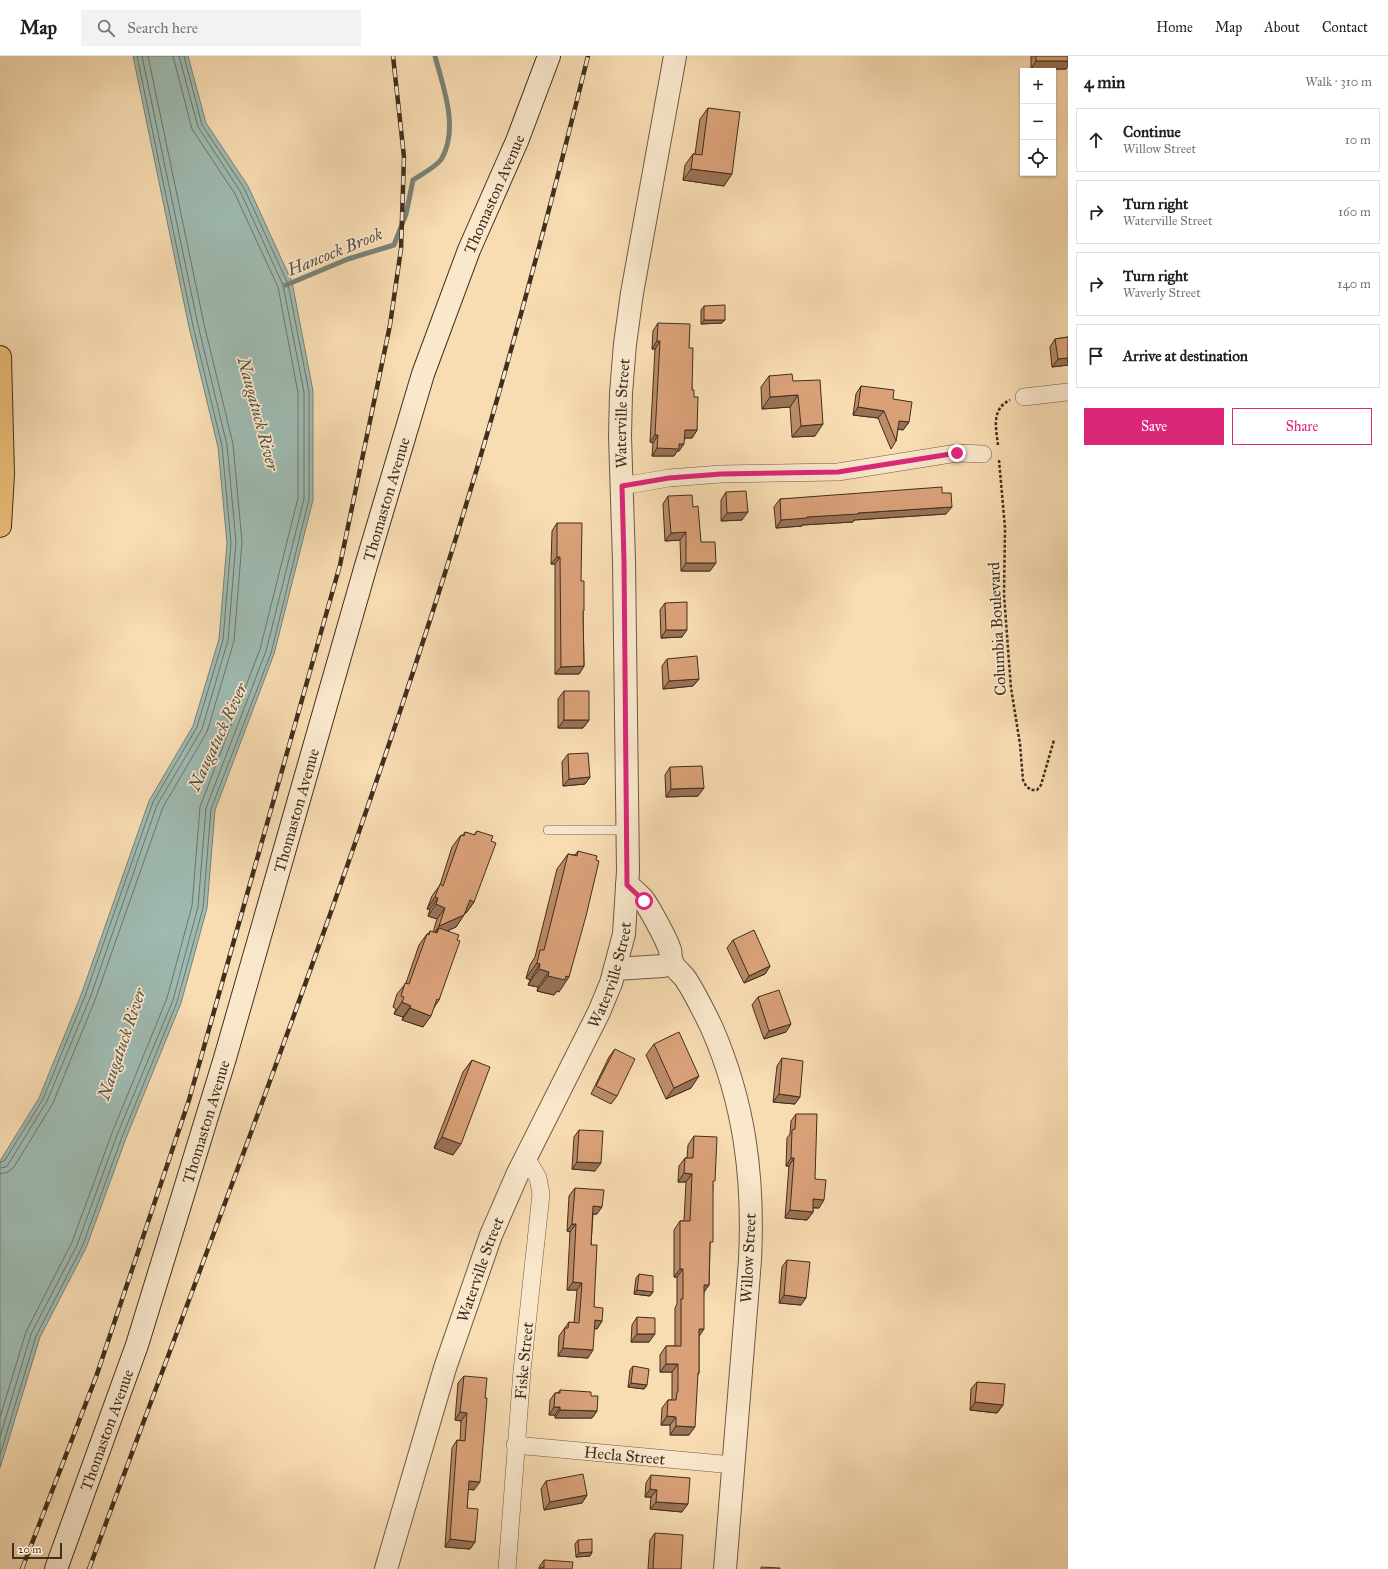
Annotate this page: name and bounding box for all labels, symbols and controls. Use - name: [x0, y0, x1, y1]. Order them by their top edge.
- search box: [81, 10, 361, 46]
- text: Map: [20, 16, 57, 39]
- icon: search: [95, 17, 117, 39]
- text: Search here: [127, 19, 198, 37]
- text: Home: [1156, 19, 1193, 36]
- text: Map: [1215, 19, 1242, 36]
- text: About: [1264, 19, 1300, 36]
- text: Contact: [1322, 19, 1368, 36]
- map controls: [1020, 68, 1056, 176]
- button: +: [1020, 68, 1056, 104]
- text: 4 min: [1084, 72, 1125, 93]
- text: Walk · 310 m: [1305, 74, 1372, 90]
- button: −: [1020, 104, 1056, 140]
- text: Continue: [1123, 123, 1181, 141]
- icon: ahead: [1085, 129, 1107, 151]
- street label: Thomaston Avenue: [459, 132, 528, 256]
- text: 10 m: [1345, 132, 1371, 148]
- button: locate: [1020, 140, 1056, 176]
- text: Willow Street: [1123, 141, 1196, 157]
- text: Turn right: [1123, 195, 1188, 213]
- icon: right: [1085, 201, 1107, 223]
- text: 160 m: [1338, 204, 1371, 220]
- text: Waterville Street: [1123, 213, 1213, 229]
- water label: Hancock Brook: [283, 223, 386, 281]
- text: Turn right: [1123, 267, 1188, 285]
- icon: right: [1085, 273, 1107, 295]
- text: 140 m: [1337, 276, 1371, 292]
- text: Waverly Street: [1123, 285, 1201, 301]
- icon: arrive: [1085, 345, 1107, 367]
- text: Arrive at destination: [1123, 347, 1248, 365]
- water label: Naugatuck River: [233, 354, 283, 474]
- street label: Waterville Street: [610, 357, 633, 469]
- button: Save: [1084, 408, 1224, 445]
- button: Share: [1232, 408, 1372, 445]
- street label: Thomaston Avenue: [358, 435, 413, 563]
- route end: [948, 444, 966, 462]
- street label: Columbia Boulevard: [984, 562, 1010, 696]
- water label: Naugatuck River: [183, 679, 253, 795]
- street label: Thomaston Avenue: [269, 746, 323, 874]
- route start: [635, 892, 653, 910]
- street label: Waterville Street: [583, 921, 634, 1031]
- water label: Naugatuck River: [93, 985, 151, 1104]
- street label: Thomaston Avenue: [178, 1057, 233, 1185]
- street label: Willow Street: [736, 1212, 760, 1303]
- street label: Waterville Street: [452, 1214, 507, 1324]
- street label: Fiske Street: [510, 1321, 537, 1400]
- street label: Thomaston Avenue: [76, 1366, 137, 1493]
- street label: Hecla Street: [583, 1442, 666, 1468]
- scale bar: [12, 1541, 62, 1560]
- text: 20 m: [18, 1543, 41, 1556]

